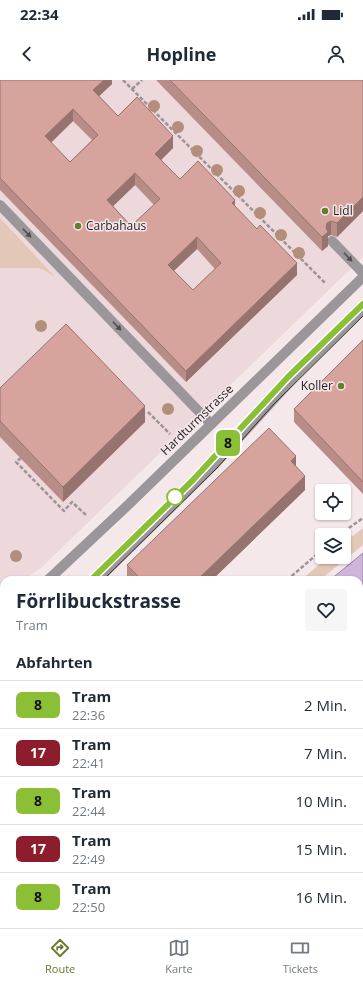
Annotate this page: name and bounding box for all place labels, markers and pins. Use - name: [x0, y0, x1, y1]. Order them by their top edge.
- place label: Lidl: [333, 202, 353, 219]
- marker: Lidl: [320, 206, 330, 216]
- place label: Carbahaus: [86, 217, 147, 234]
- marker: Carbahaus: [73, 221, 83, 231]
- place label: Koller: [301, 377, 333, 394]
- marker: Koller: [336, 381, 346, 391]
- unlabelled marker: [166, 488, 184, 506]

